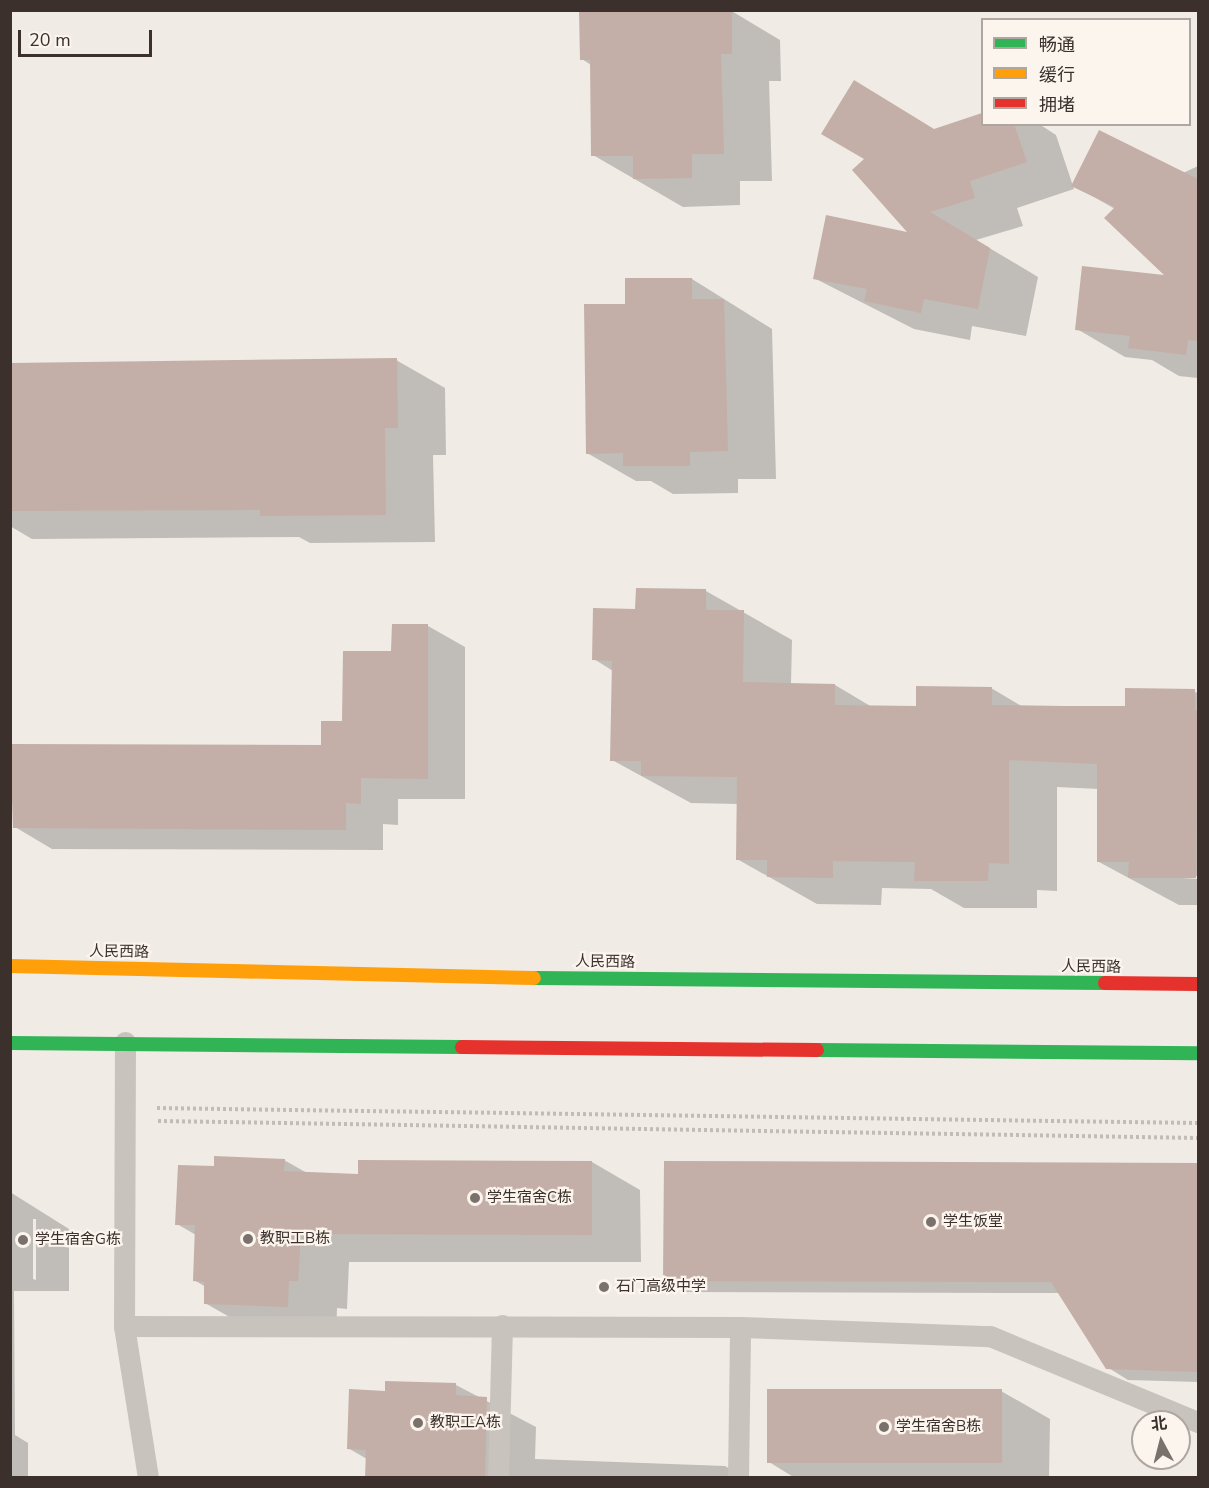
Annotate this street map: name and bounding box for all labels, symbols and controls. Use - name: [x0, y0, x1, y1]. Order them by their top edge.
- scale bar: [21, 18, 154, 56]
- legend: [981, 18, 1191, 126]
- text: 20 m: [29, 28, 71, 52]
- text: 畅通: [1039, 33, 1075, 57]
- text: 缓行: [1039, 63, 1075, 87]
- text: 拥堵: [1039, 93, 1075, 117]
- street label: 人民西路: [89, 942, 149, 962]
- street label: 人民西路: [575, 952, 635, 972]
- street label: 人民西路: [1061, 957, 1121, 977]
- place label: 学生宿舍C栋: [487, 1189, 572, 1207]
- marker: 学生宿舍C栋: [468, 1191, 482, 1205]
- place label: 学生饭堂: [943, 1213, 1003, 1231]
- marker: 学生饭堂: [924, 1215, 938, 1229]
- place label: 教职工B栋: [260, 1230, 330, 1248]
- place label: 学生宿舍G栋: [35, 1231, 121, 1249]
- marker: 教职工B栋: [241, 1232, 255, 1246]
- marker: 学生宿舍G栋: [16, 1233, 30, 1247]
- place label: 石门高级中学: [616, 1278, 706, 1296]
- marker: 石门高级中学: [597, 1280, 611, 1294]
- north arrow: [1131, 1410, 1191, 1470]
- text: 北: [1150, 1412, 1168, 1436]
- place label: 教职工A栋: [430, 1414, 501, 1432]
- marker: 教职工A栋: [411, 1416, 425, 1430]
- place label: 学生宿舍B栋: [896, 1418, 981, 1436]
- marker: 学生宿舍B栋: [877, 1420, 891, 1434]

